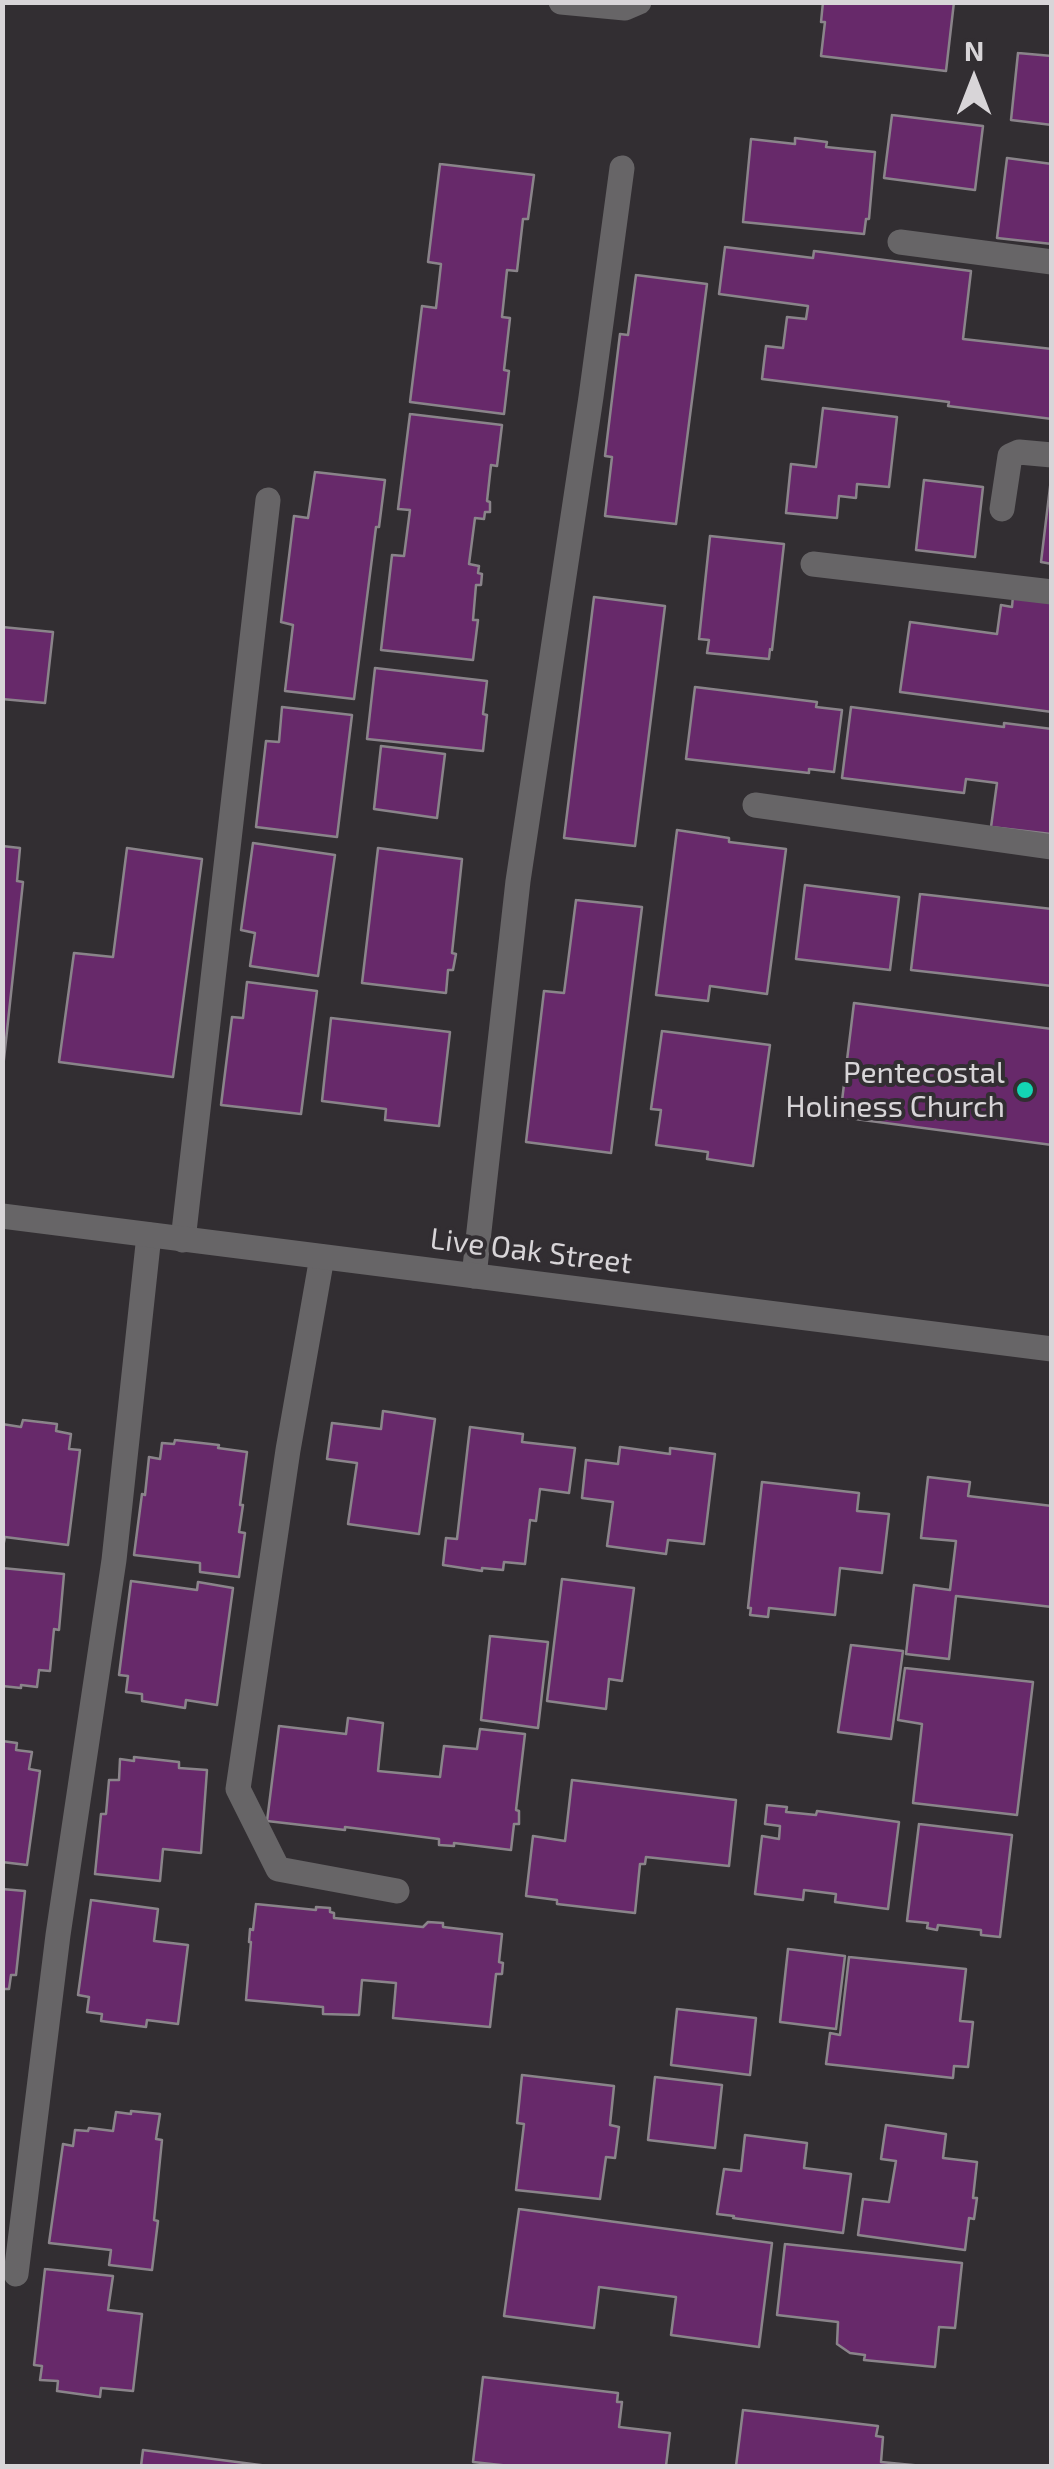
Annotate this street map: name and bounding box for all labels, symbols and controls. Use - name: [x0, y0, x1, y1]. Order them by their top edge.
- north arrow: [924, 30, 1024, 130]
- text: N: [964, 33, 984, 67]
- place label: Pentecostal Holiness Church: [785, 1055, 1005, 1126]
- marker: Pentecostal Holiness Church: [1014, 1079, 1036, 1101]
- street label: Live Oak Street: [428, 1221, 634, 1281]

